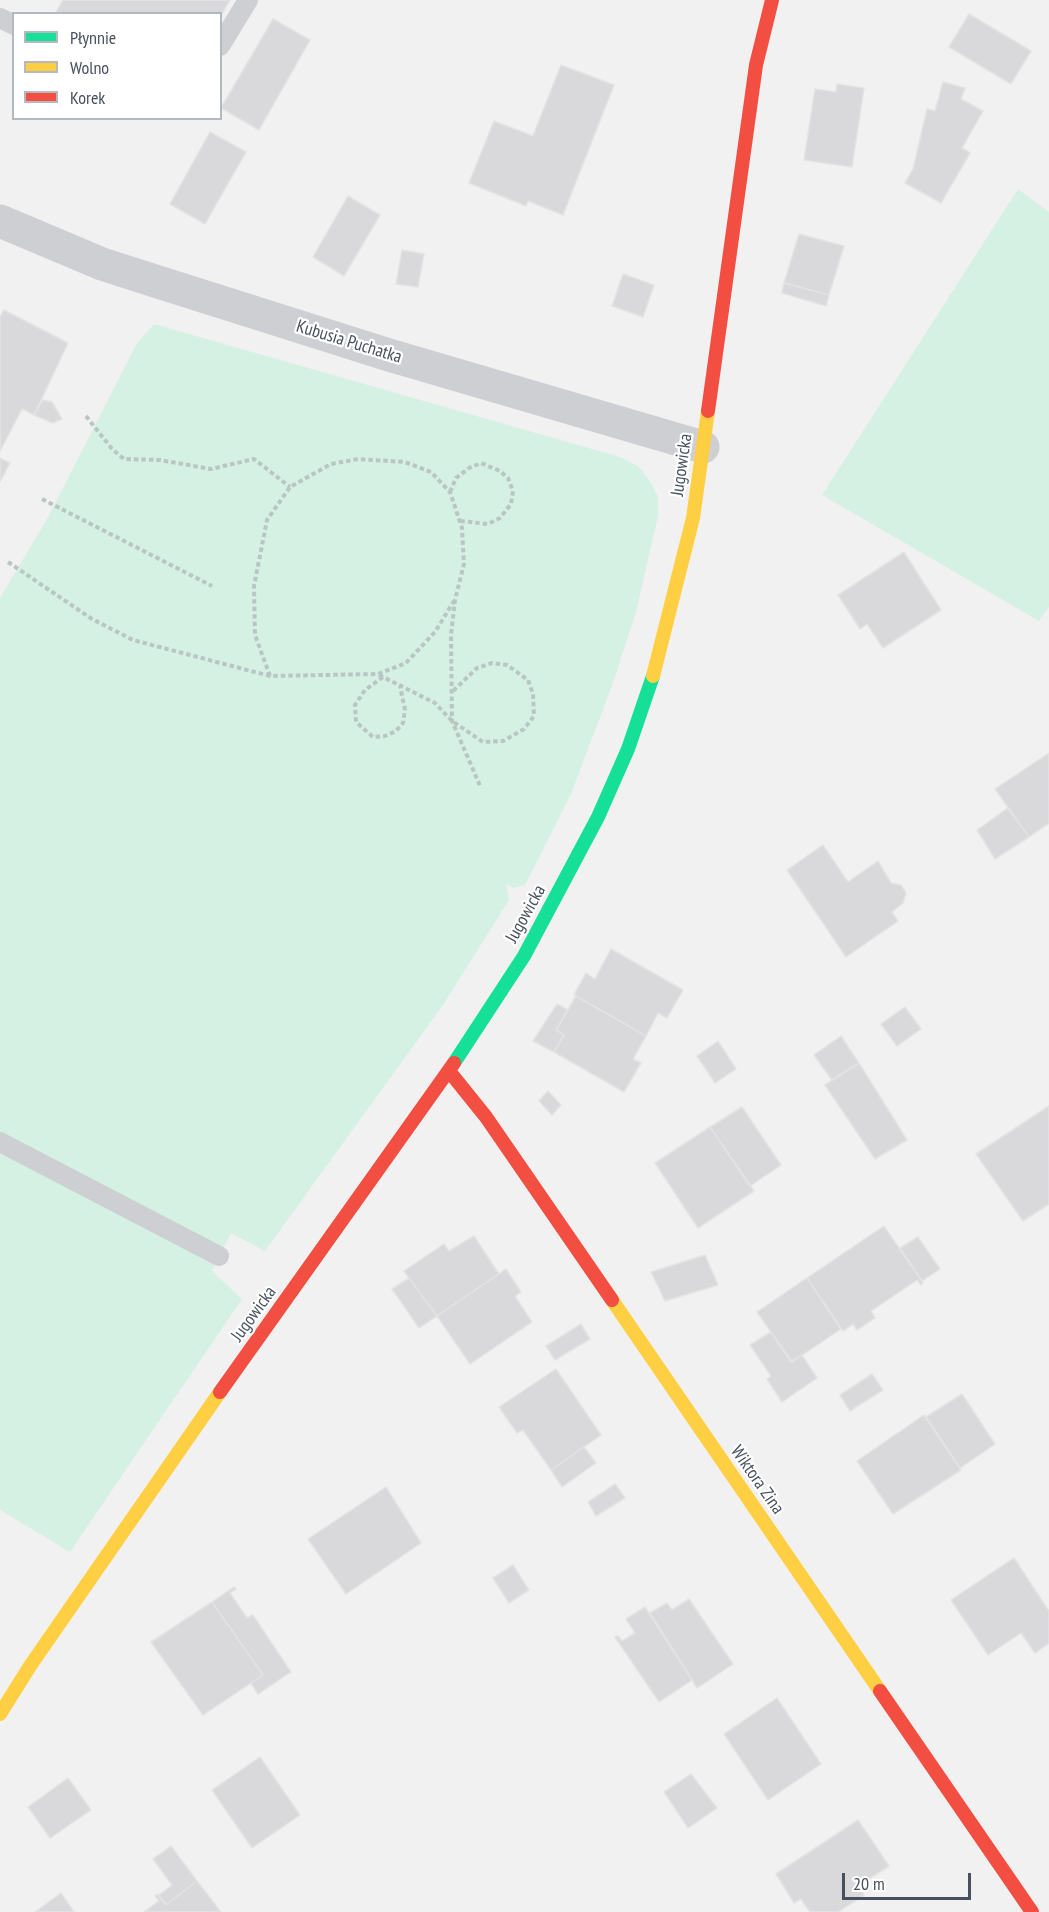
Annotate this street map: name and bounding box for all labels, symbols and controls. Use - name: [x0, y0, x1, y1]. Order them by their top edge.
- legend: [12, 12, 222, 120]
- text: Płynnie: [70, 26, 116, 49]
- text: Wolno: [70, 56, 109, 79]
- text: Korek: [70, 86, 105, 109]
- street label: Kubusia Puchatka: [294, 316, 404, 368]
- street label: Jugowicka: [667, 432, 697, 498]
- street label: Jugowicka: [501, 881, 551, 947]
- street label: Jugowicka: [227, 1282, 281, 1346]
- street label: Wiktora Zina: [726, 1442, 788, 1518]
- scale bar: [845, 1861, 974, 1899]
- text: 20 m: [853, 1872, 885, 1895]

